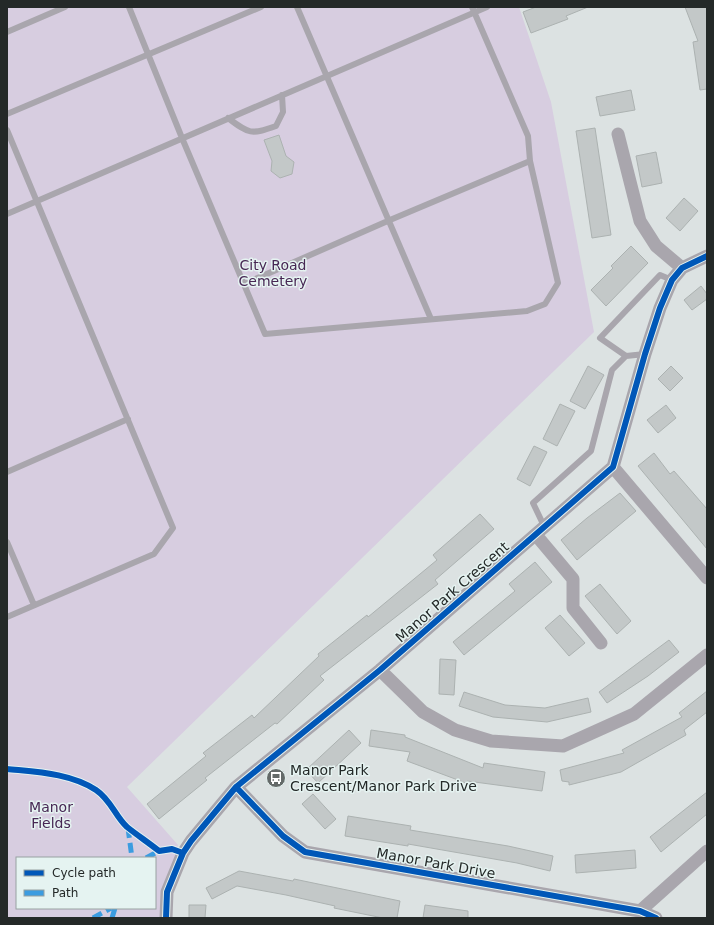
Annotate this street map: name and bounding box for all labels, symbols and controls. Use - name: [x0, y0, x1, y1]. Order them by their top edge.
- park label: City Road Cemetery: [239, 257, 307, 289]
- street label: Manor Park Crescent: [392, 538, 512, 646]
- place label: Manor Park Crescent/Manor Park Drive: [290, 762, 477, 794]
- bus stop icon: Manor Park Crescent/Manor Park Drive: [265, 767, 287, 789]
- park label: Manor Fields: [29, 799, 73, 831]
- street label: Manor Park Drive: [375, 845, 497, 881]
- legend: [16, 857, 156, 909]
- text: Cycle path: [52, 866, 116, 880]
- text: Path: [52, 886, 78, 900]

